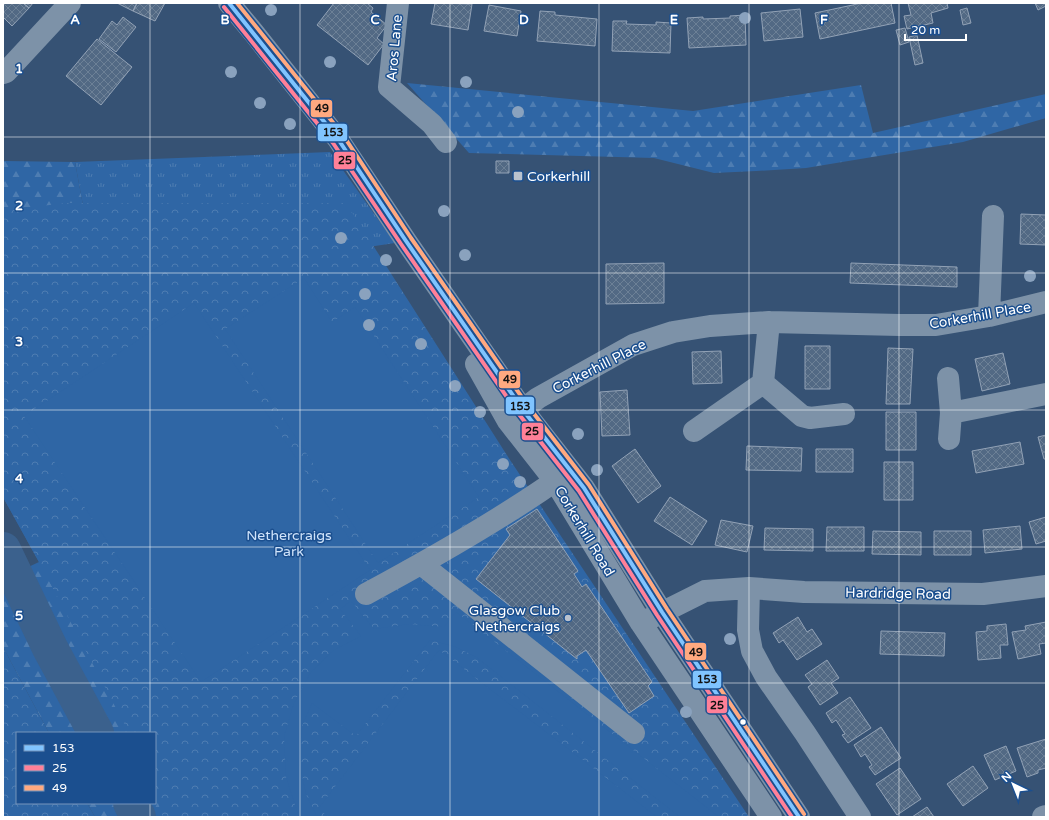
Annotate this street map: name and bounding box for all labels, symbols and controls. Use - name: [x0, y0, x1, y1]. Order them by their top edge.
- text: A: [70, 12, 80, 28]
- text: B: [220, 12, 230, 28]
- text: C: [370, 12, 380, 28]
- text: D: [519, 12, 529, 28]
- text: E: [670, 12, 678, 28]
- text: F: [820, 12, 828, 28]
- street label: Aros Lane: [383, 14, 406, 82]
- scale bar: [905, 16, 966, 42]
- text: 20 m: [911, 23, 940, 37]
- text: 1: [15, 61, 23, 77]
- line badge: 49: [310, 99, 333, 118]
- text: 49: [315, 102, 329, 115]
- line badge: 153: [317, 123, 348, 142]
- text: 153: [323, 126, 343, 139]
- line badge: 25: [333, 151, 356, 170]
- text: 25: [338, 154, 352, 167]
- place label: Corkerhill: [527, 168, 590, 185]
- marker: Corkerhill: [512, 170, 524, 182]
- text: 2: [15, 198, 23, 214]
- street label: Corkerhill Place: [928, 298, 1032, 333]
- text: 3: [15, 334, 23, 350]
- street label: Corkerhill Place: [550, 336, 649, 397]
- line badge: 49: [498, 370, 521, 389]
- text: 49: [503, 373, 517, 386]
- line badge: 153: [505, 396, 535, 415]
- text: 153: [510, 400, 530, 413]
- line badge: 25: [521, 422, 544, 441]
- text: 25: [525, 425, 539, 438]
- text: 4: [15, 471, 24, 487]
- street label: Corkerhill Road: [551, 483, 618, 579]
- park label: Nethercraigs Park: [246, 527, 332, 560]
- street label: Hardridge Road: [845, 584, 951, 603]
- place label: Glasgow Club Nethercraigs: [469, 602, 560, 635]
- text: 5: [15, 608, 23, 624]
- marker: Glasgow Club Nethercraigs: [563, 613, 573, 623]
- line badge: 49: [684, 642, 707, 661]
- text: 49: [689, 646, 703, 659]
- line badge: 153: [692, 670, 722, 689]
- text: 153: [697, 673, 717, 686]
- line badge: 25: [706, 695, 728, 714]
- text: 25: [710, 699, 724, 712]
- unlabelled marker: [738, 717, 748, 727]
- legend: [16, 732, 156, 804]
- text: 153: [52, 741, 75, 755]
- text: 25: [52, 761, 67, 775]
- north arrow: [993, 764, 1033, 804]
- text: N: [999, 769, 1014, 785]
- text: 49: [52, 781, 67, 795]

